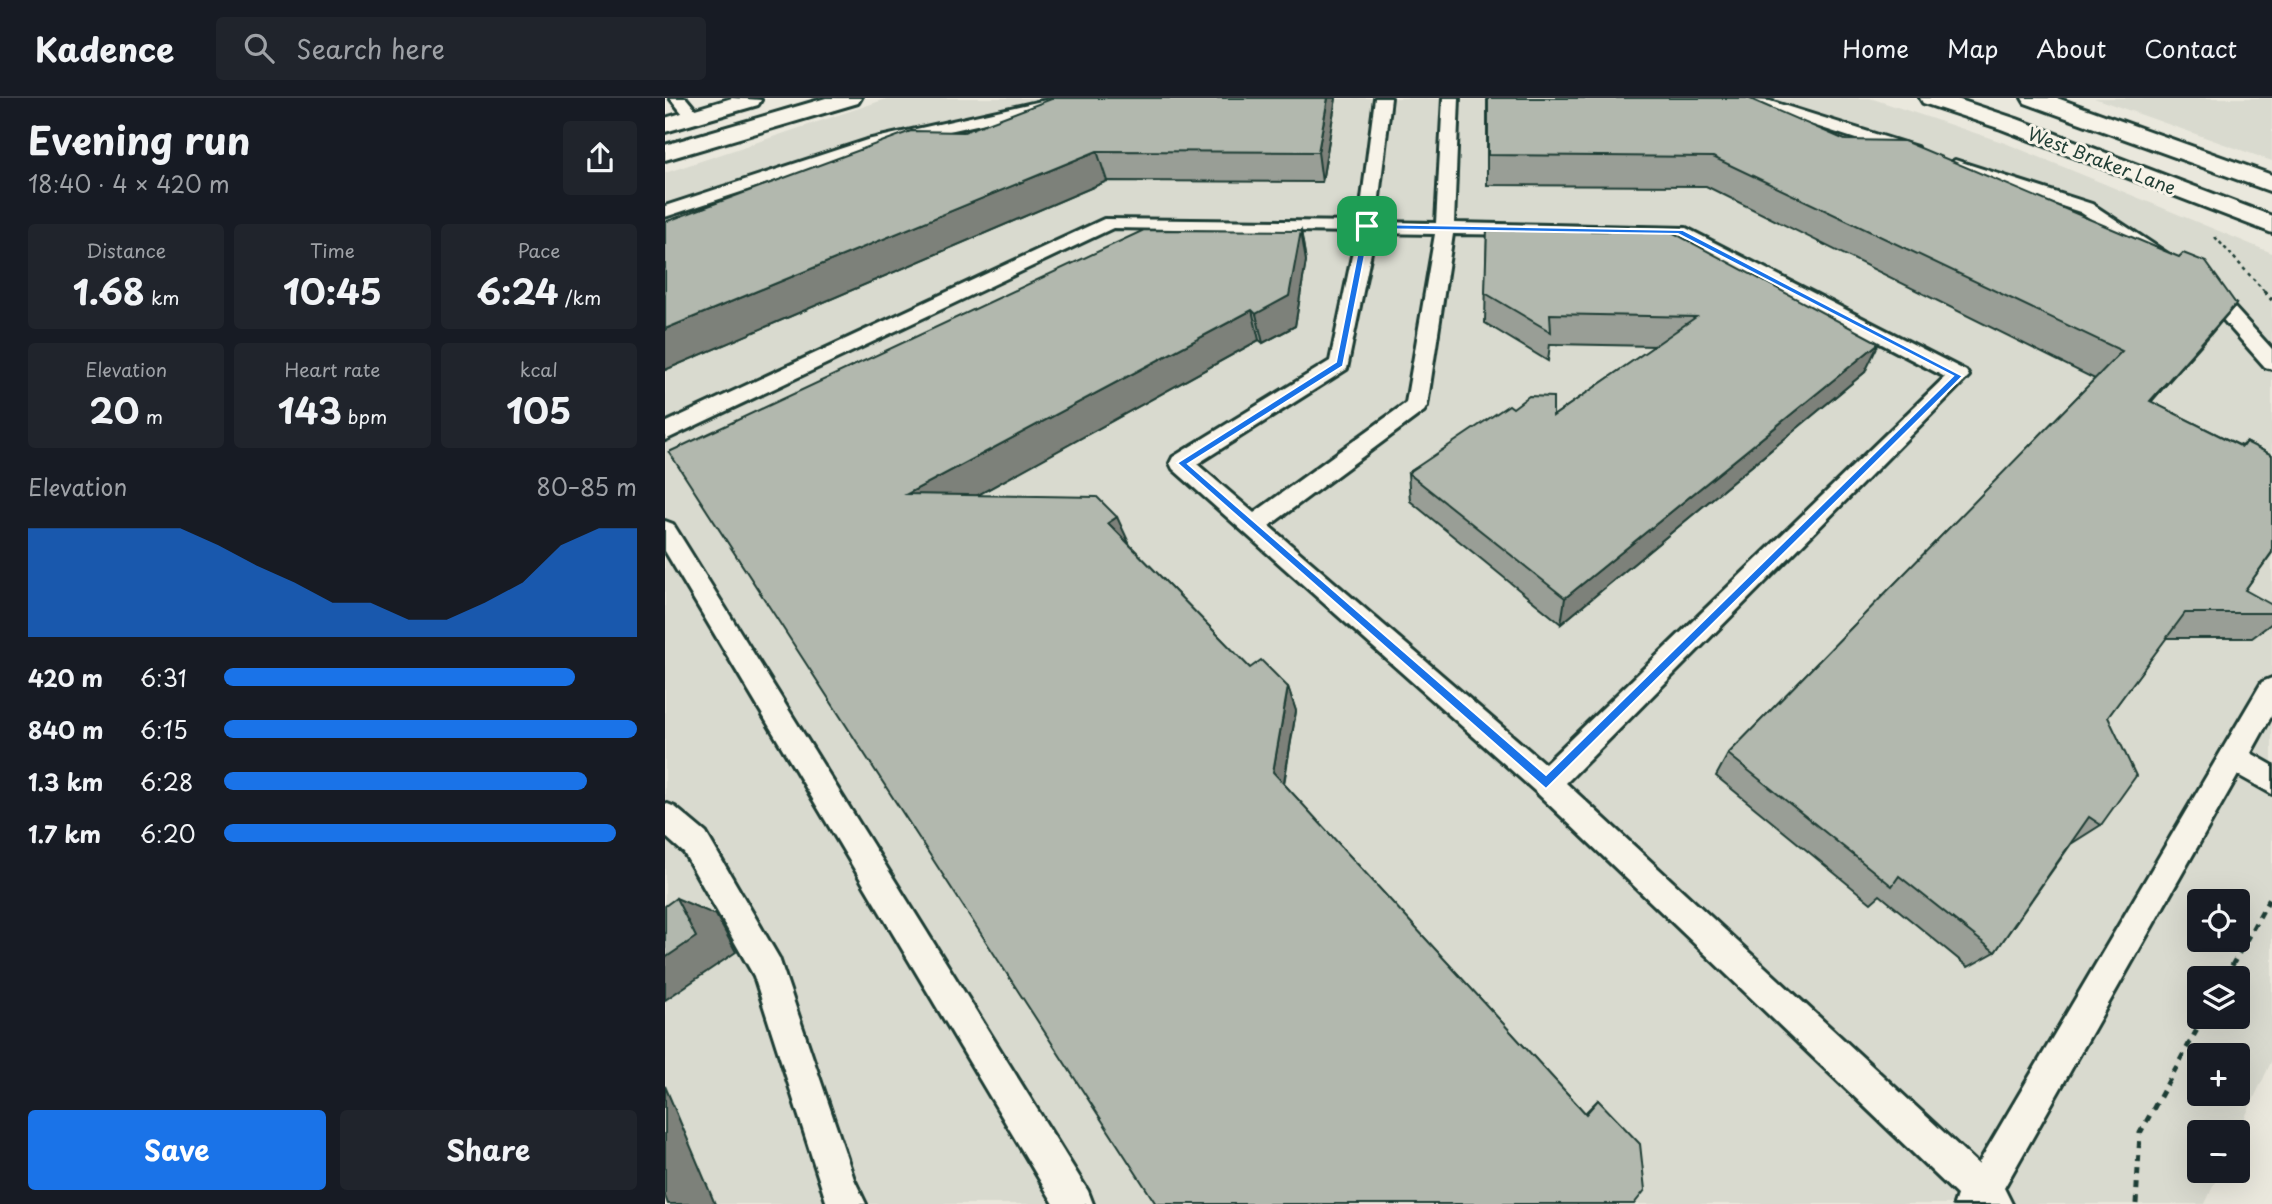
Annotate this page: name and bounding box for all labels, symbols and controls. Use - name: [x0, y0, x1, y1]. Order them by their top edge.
- search box: [216, 17, 706, 80]
- text: Kadence: [35, 23, 174, 73]
- icon: search: [240, 29, 278, 67]
- text: Search here: [296, 29, 445, 68]
- text: Home: [1842, 30, 1909, 66]
- text: Map: [1947, 30, 1998, 66]
- text: About: [2036, 30, 2106, 66]
- text: Contact: [2144, 30, 2237, 66]
- text: Evening run: [28, 111, 250, 168]
- street label: West Braker Lane: [2024, 119, 2180, 201]
- button: share: [563, 121, 637, 195]
- text: 18:40 · 4 × 420 m: [28, 166, 230, 201]
- pin: [1337, 196, 1397, 256]
- icon: arrive: [1348, 207, 1386, 245]
- text: Distance: [86, 236, 166, 264]
- text: Time: [310, 236, 355, 264]
- text: Pace: [517, 236, 560, 264]
- text: 1.68: [73, 264, 145, 317]
- text: 10:45: [283, 264, 382, 317]
- text: 6:24: [476, 264, 559, 317]
- text: km: [145, 283, 180, 311]
- text: /km: [559, 283, 601, 311]
- text: Elevation: [85, 355, 167, 383]
- text: Heart rate: [285, 355, 380, 383]
- text: kcal: [520, 355, 558, 383]
- text: 20: [89, 383, 139, 436]
- text: 143: [278, 383, 342, 436]
- text: 105: [506, 383, 571, 436]
- text: m: [139, 402, 163, 430]
- text: bpm: [342, 402, 387, 430]
- text: Elevation: [28, 469, 127, 504]
- text: 80–85 m: [537, 469, 637, 504]
- text: 420 m: [28, 660, 103, 695]
- text: 6:31: [140, 660, 187, 695]
- text: 840 m: [28, 712, 104, 747]
- text: 6:15: [140, 712, 188, 747]
- text: 1.3 km: [28, 764, 103, 799]
- text: 6:28: [140, 764, 193, 799]
- text: 1.7 km: [28, 816, 101, 851]
- text: 6:20: [140, 816, 196, 851]
- map controls: [2187, 889, 2250, 1183]
- button: locate: [2187, 889, 2250, 952]
- button: layers: [2187, 966, 2250, 1029]
- button: +: [2187, 1043, 2250, 1106]
- button: Save: [28, 1110, 326, 1190]
- button: Share: [340, 1110, 637, 1190]
- button: −: [2187, 1120, 2250, 1183]

